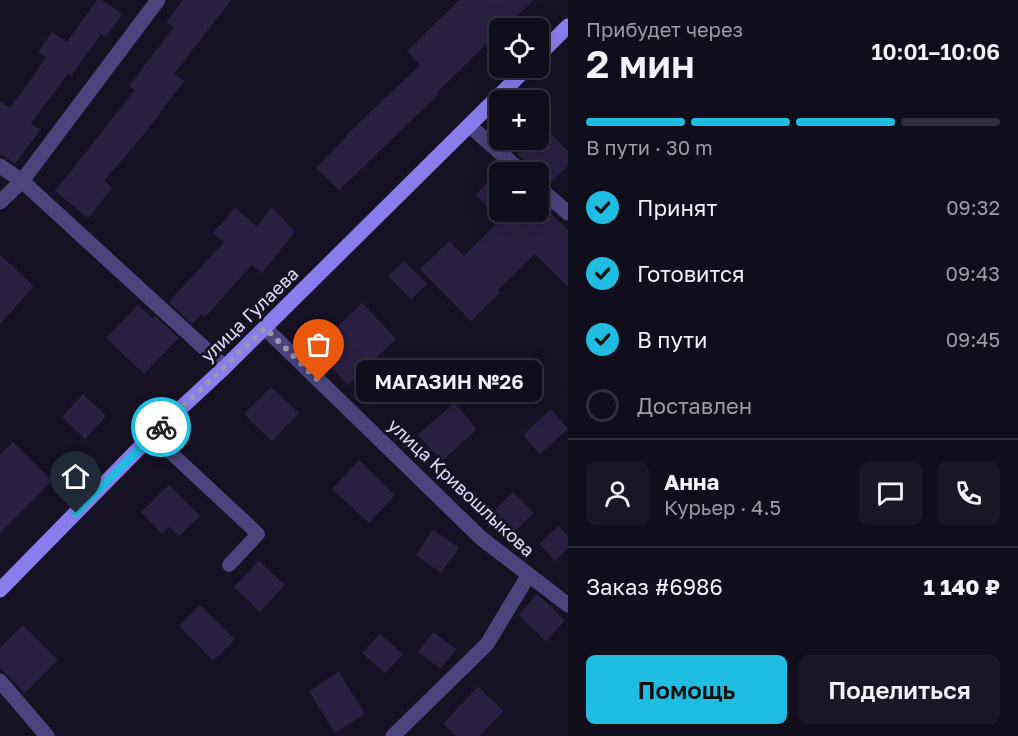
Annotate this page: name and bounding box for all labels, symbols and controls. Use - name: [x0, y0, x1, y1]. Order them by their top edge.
- text: Прибудет через: [586, 17, 743, 41]
- map controls: [489, 18, 549, 222]
- button: locate: [489, 18, 549, 78]
- text: 10:01–10:06: [871, 38, 1000, 65]
- text: 2 мин: [586, 40, 695, 87]
- button: +: [489, 90, 549, 150]
- text: В пути · 30 m: [586, 135, 713, 159]
- button: −: [489, 162, 549, 222]
- icon: check: [586, 191, 619, 224]
- text: Принят: [637, 194, 717, 221]
- text: 09:32: [946, 195, 1000, 219]
- icon: check: [586, 257, 619, 290]
- text: Готовится: [637, 260, 745, 287]
- text: 09:43: [946, 261, 1000, 285]
- street label: улица Гулаева: [196, 262, 303, 366]
- pin: [293, 319, 344, 381]
- icon: check: [586, 323, 619, 356]
- text: В пути: [637, 326, 707, 353]
- text: 09:45: [946, 327, 1000, 351]
- icon: bag: [302, 328, 335, 361]
- callout: МАГАЗИН №26: [355, 360, 541, 402]
- text: МАГАЗИН №26: [374, 369, 524, 393]
- text: Доставлен: [637, 392, 752, 419]
- courier: [131, 397, 191, 457]
- icon: bike: [145, 411, 178, 444]
- street label: улица Кривошлыкова: [384, 414, 539, 561]
- pin: [50, 451, 101, 513]
- icon: home: [59, 460, 92, 493]
- button: person: [586, 462, 649, 525]
- button: chat: [859, 462, 922, 525]
- button: phone: [937, 462, 1000, 525]
- text: Анна: [664, 468, 719, 495]
- text: Курьер · 4.5: [664, 495, 781, 519]
- text: Заказ #6986: [586, 573, 723, 600]
- text: 1 140 ₽: [923, 573, 1000, 600]
- button: Помощь: [586, 655, 787, 724]
- button: Поделиться: [799, 655, 1000, 724]

